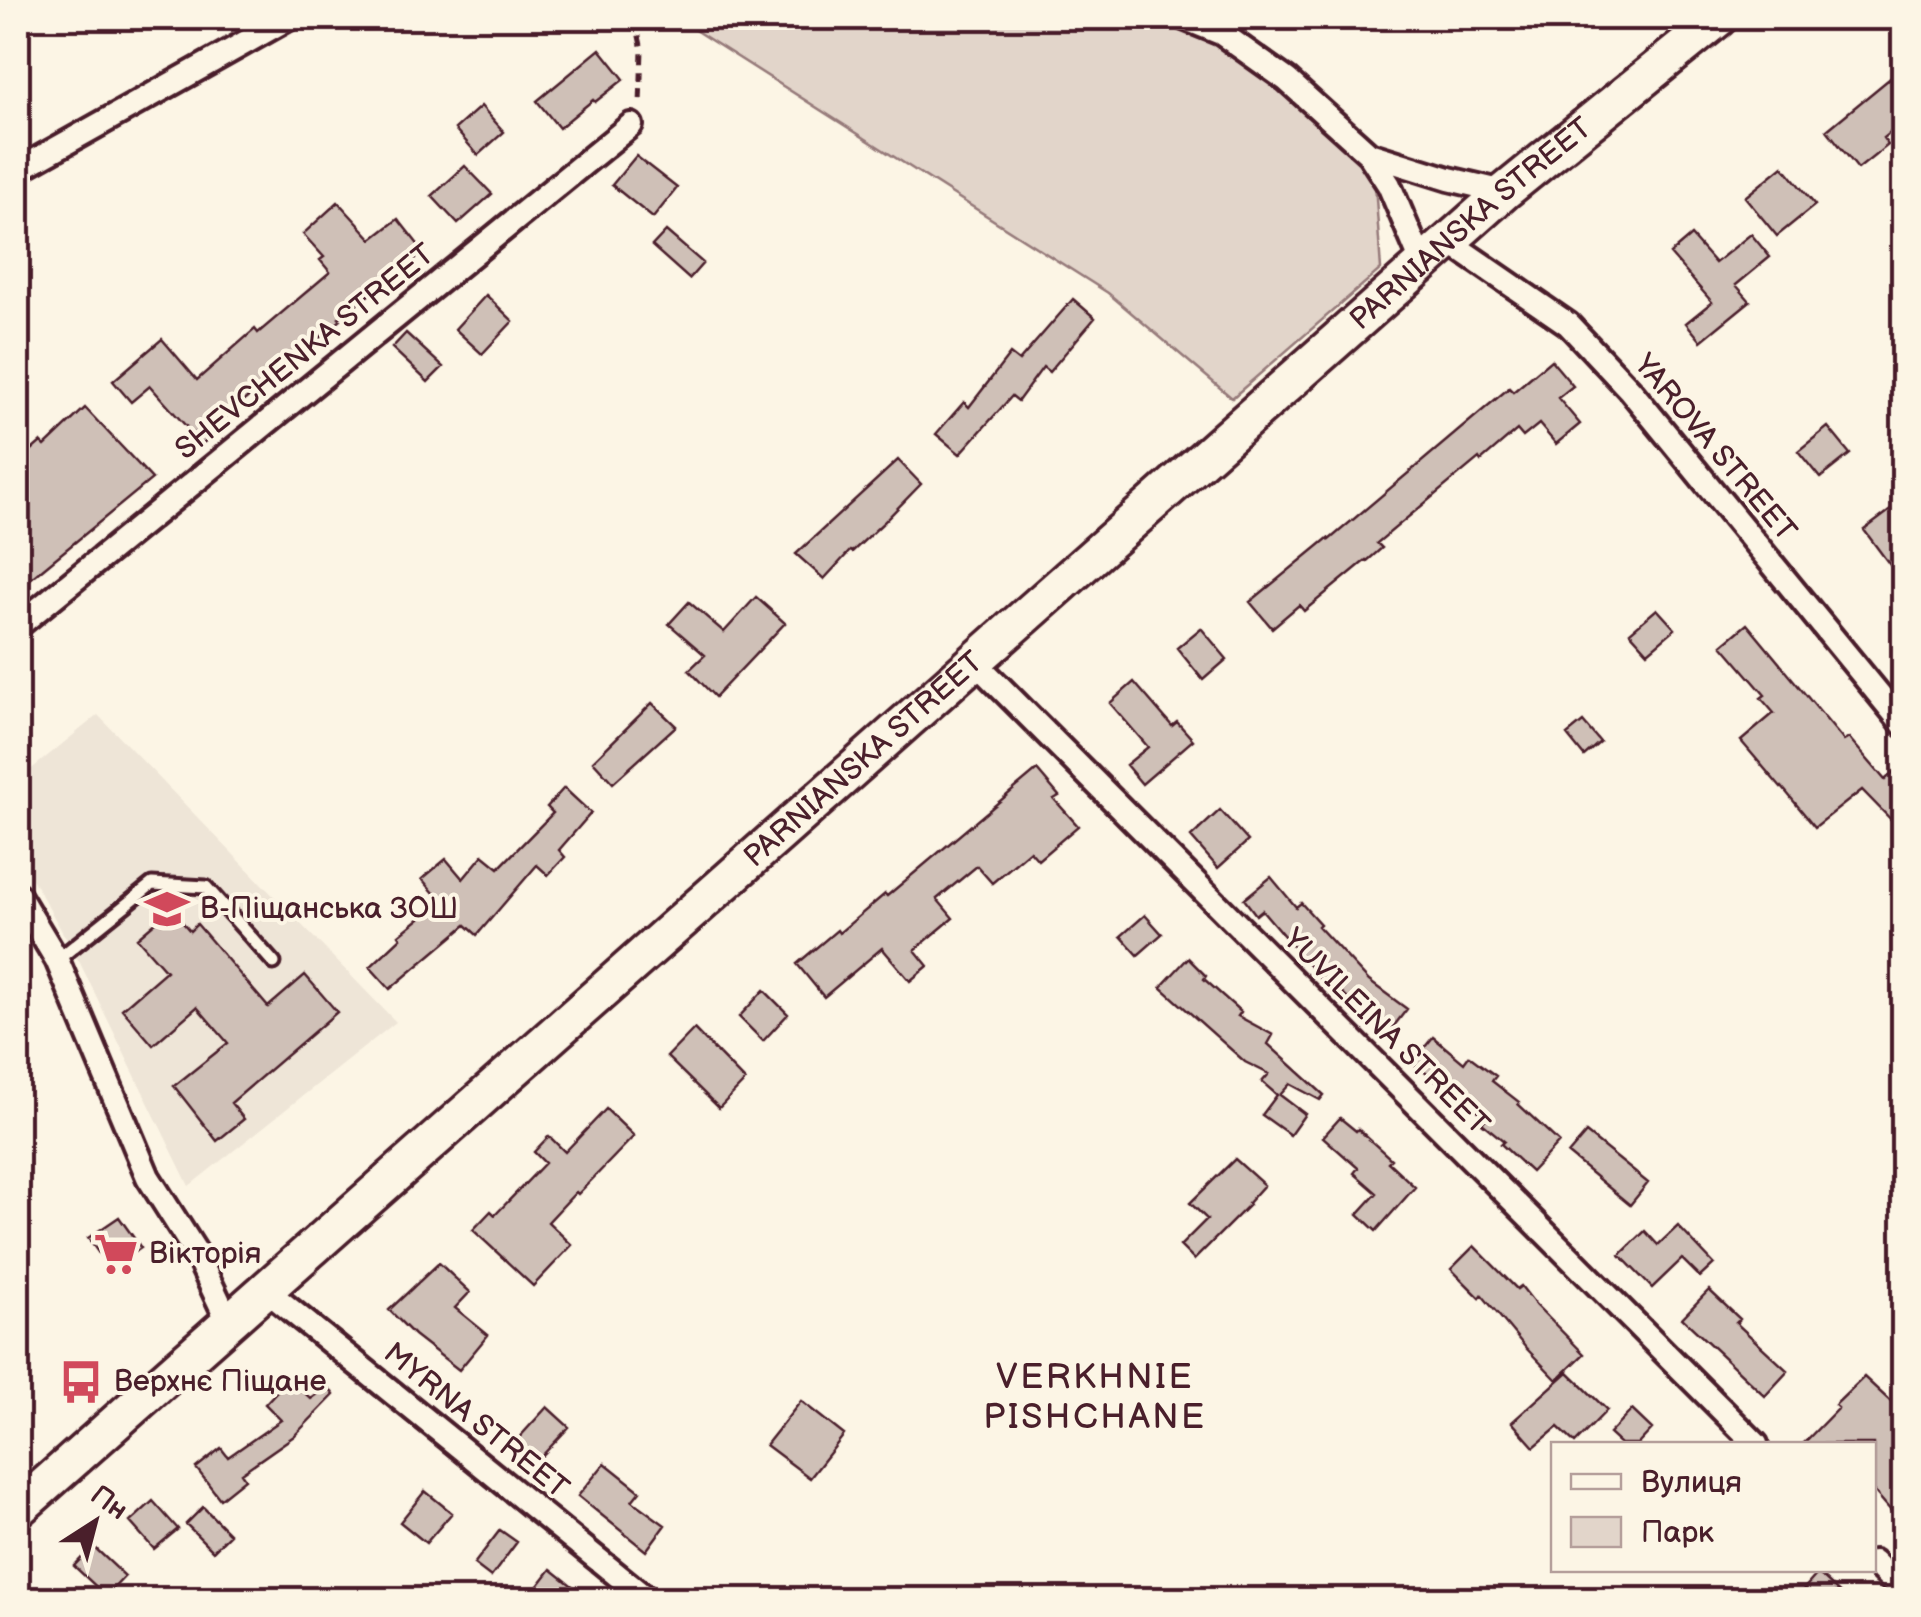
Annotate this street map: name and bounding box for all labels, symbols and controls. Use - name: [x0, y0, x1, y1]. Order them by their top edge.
- street label: PARNIANSKA STREET: [1343, 110, 1599, 338]
- street label: SHEVCHENKA STREET: [168, 236, 442, 468]
- street label: YAROVA STREET: [1626, 346, 1804, 549]
- street label: PARNIANSKA STREET: [737, 644, 991, 875]
- school or university icon: В-Піщанська ЗОШ: [143, 885, 191, 933]
- place label: В-Піщанська ЗОШ: [200, 891, 458, 927]
- street label: YUVILEINA STREET: [1275, 921, 1497, 1143]
- supermarket icon: Вікторія: [92, 1230, 140, 1278]
- place label: Вікторія: [149, 1236, 261, 1272]
- street label: MYRNA STREET: [376, 1335, 576, 1507]
- district label: VERKHNIE PISHCHANE: [983, 1356, 1207, 1439]
- bus stop icon: Верхнє Піщане: [57, 1358, 105, 1406]
- place label: Верхнє Піщане: [114, 1364, 326, 1400]
- legend: [1551, 1442, 1876, 1572]
- text: Вулиця: [1641, 1465, 1742, 1501]
- north arrow: [45, 1472, 145, 1572]
- text: Пн: [84, 1479, 134, 1527]
- text: Парк: [1641, 1515, 1714, 1551]

